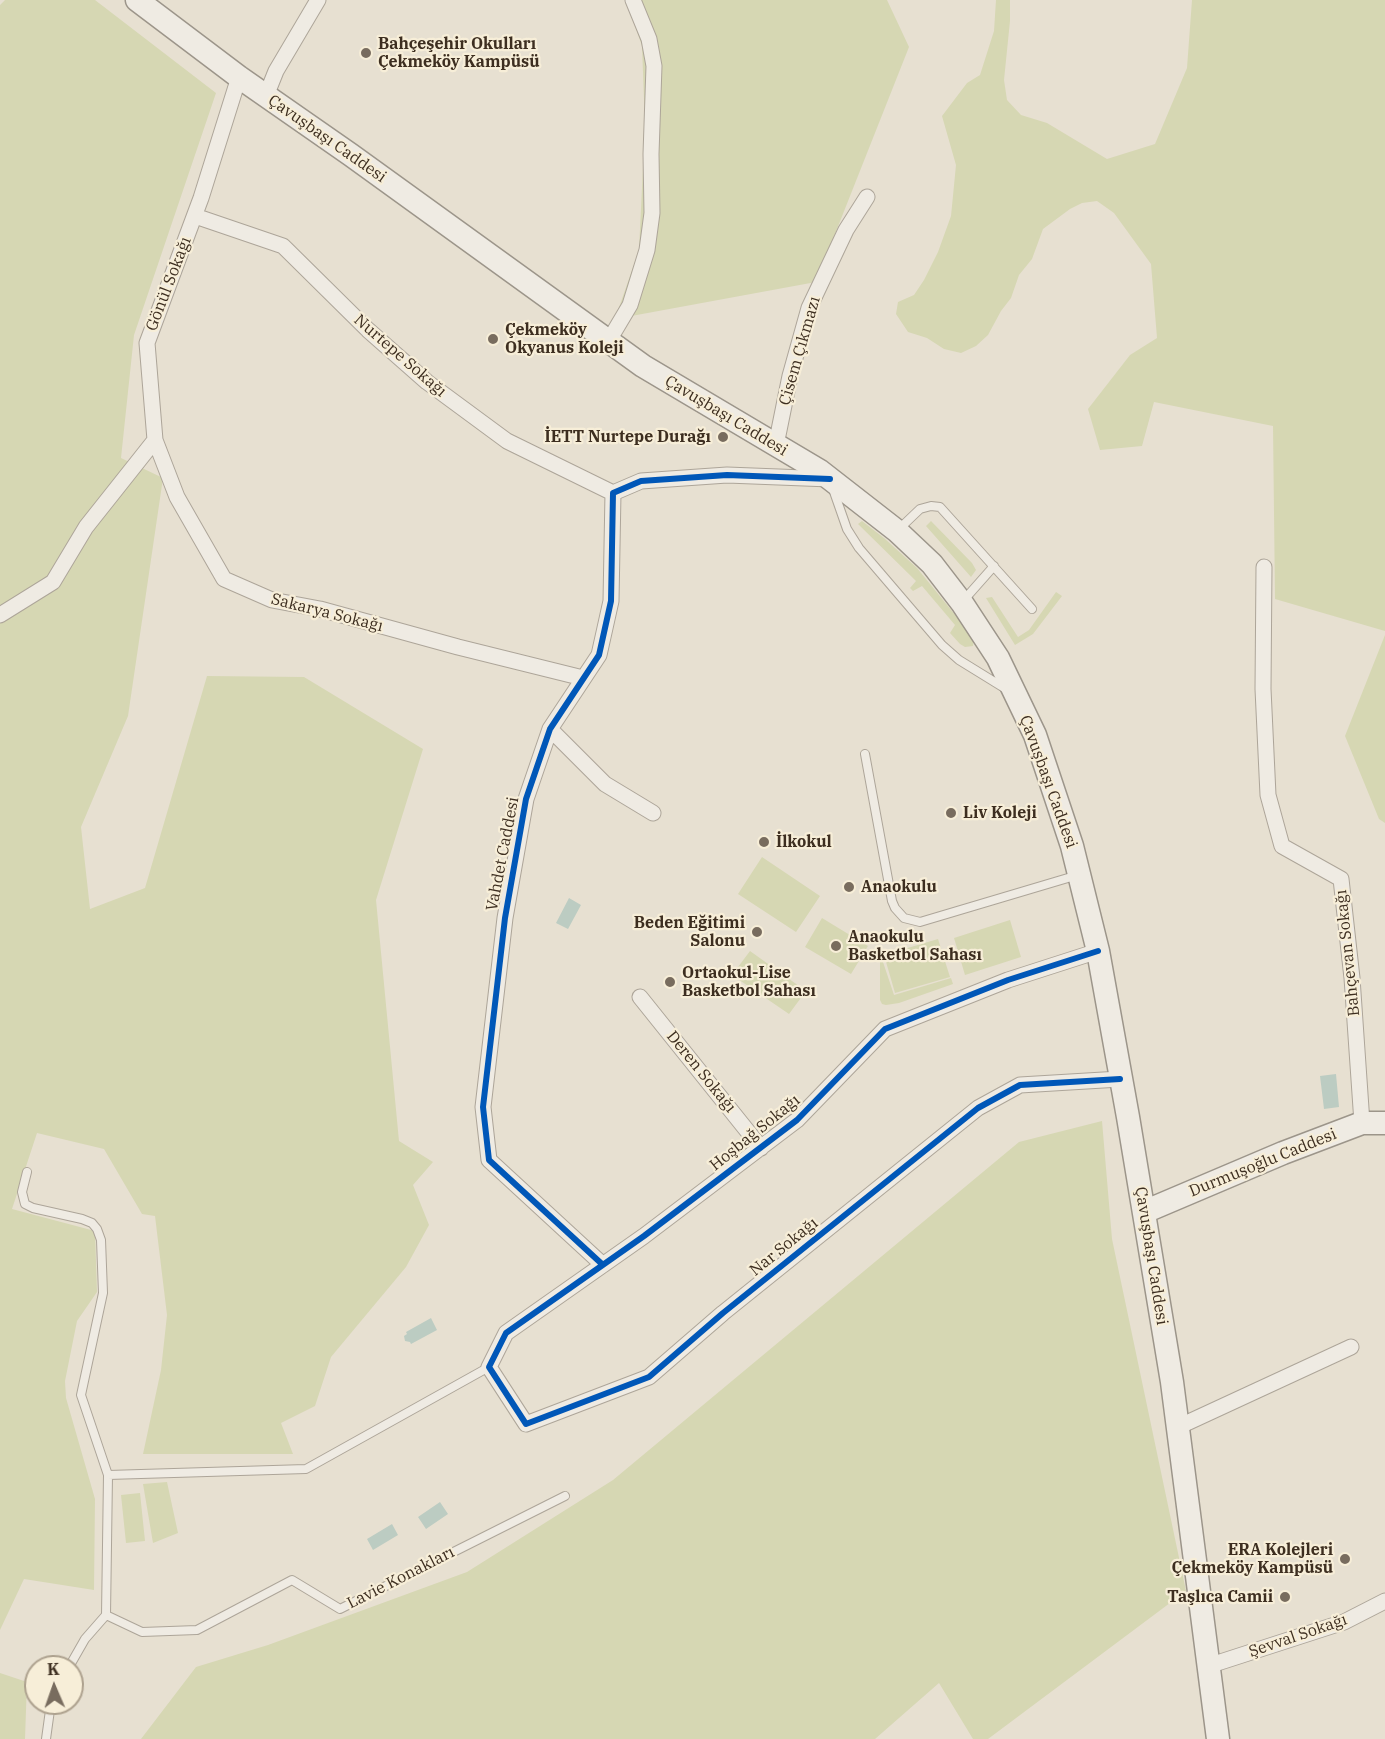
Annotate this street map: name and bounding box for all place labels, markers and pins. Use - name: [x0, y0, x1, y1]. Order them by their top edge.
- place label: Bahçeşehir Okulları Çekmeköy Kampüsü: [378, 34, 540, 72]
- marker: Bahçeşehir Okulları Çekmeköy Kampüsü: [359, 46, 373, 60]
- place label: Çekmeköy Okyanus Koleji: [505, 320, 624, 358]
- marker: Çekmeköy Okyanus Koleji: [486, 332, 500, 346]
- place label: İETT Nurtepe Durağı: [545, 427, 711, 447]
- marker: İETT Nurtepe Durağı: [716, 430, 730, 444]
- place label: Liv Koleji: [963, 803, 1037, 823]
- marker: Liv Koleji: [944, 806, 958, 820]
- place label: İlkokul: [776, 832, 832, 852]
- marker: İlkokul: [757, 835, 771, 849]
- place label: Anaokulu: [861, 877, 937, 897]
- marker: Anaokulu: [842, 880, 856, 894]
- place label: Beden Eğitimi Salonu: [634, 913, 745, 951]
- marker: Beden Eğitimi Salonu: [750, 925, 764, 939]
- place label: Anaokulu Basketbol Sahası: [848, 927, 982, 965]
- marker: Anaokulu Basketbol Sahası: [829, 939, 843, 953]
- place label: Ortaokul-Lise Basketbol Sahası: [682, 963, 816, 1001]
- marker: Ortaokul-Lise Basketbol Sahası: [663, 975, 677, 989]
- place label: ERA Kolejleri Çekmeköy Kampüsü: [1171, 1540, 1333, 1578]
- marker: ERA Kolejleri Çekmeköy Kampüsü: [1338, 1552, 1352, 1566]
- place label: Taşlıca Camii: [1167, 1587, 1273, 1607]
- marker: Taşlıca Camii: [1278, 1590, 1292, 1604]

